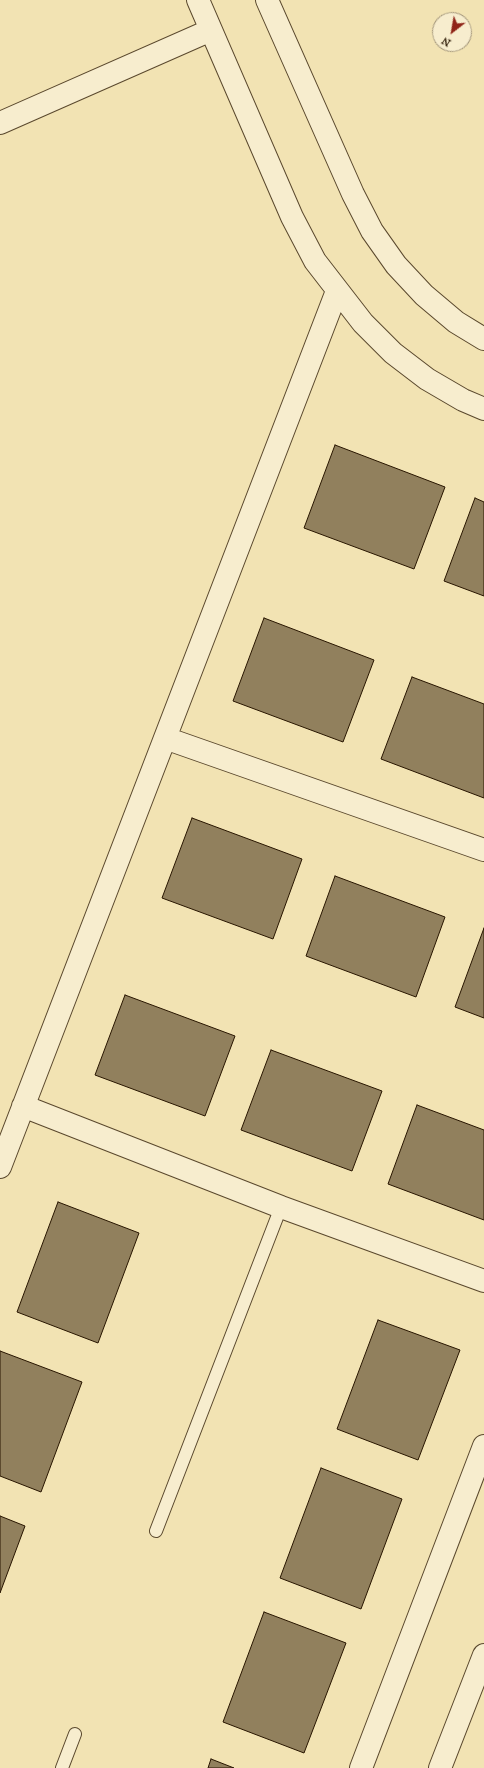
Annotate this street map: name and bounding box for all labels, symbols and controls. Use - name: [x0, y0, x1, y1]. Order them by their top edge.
- north arrow: [432, 12, 472, 52]
- text: N: [439, 34, 453, 50]

